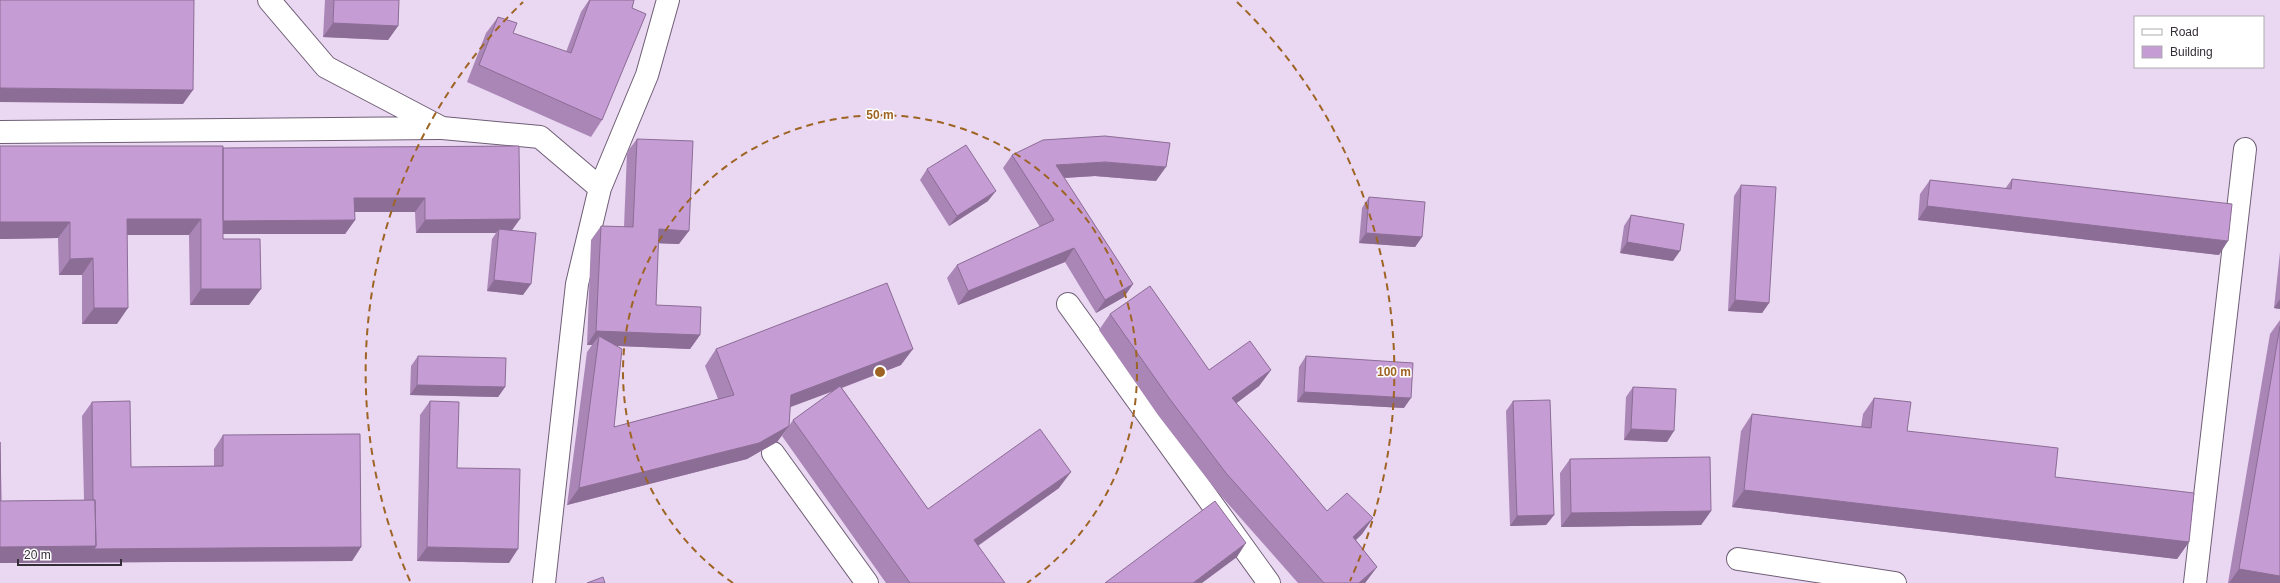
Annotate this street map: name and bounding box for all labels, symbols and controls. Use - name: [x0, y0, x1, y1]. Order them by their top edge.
- legend: [2134, 16, 2264, 68]
- text: Road: [2170, 25, 2199, 39]
- text: Building: [2170, 45, 2213, 59]
- text: 50 m: [866, 108, 894, 122]
- centre of rings: [873, 365, 887, 379]
- text: 100 m: [1377, 365, 1411, 379]
- scale bar: [18, 541, 121, 567]
- text: 20 m: [24, 548, 51, 562]

